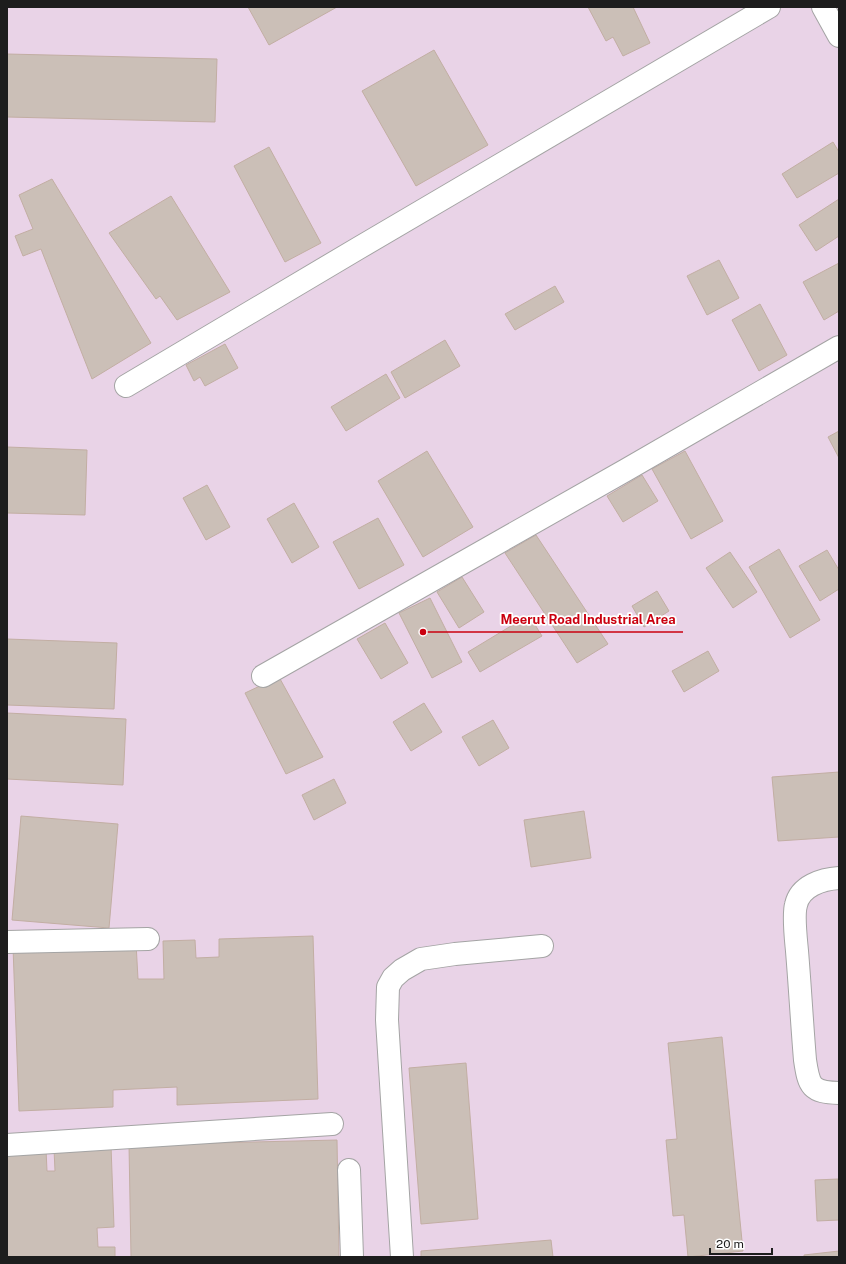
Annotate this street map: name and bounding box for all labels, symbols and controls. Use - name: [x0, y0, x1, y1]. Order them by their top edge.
- callout: Meerut Road Industrial Area: [492, 607, 683, 632]
- text: Meerut Road Industrial Area: [500, 612, 676, 627]
- scale bar: [710, 1230, 772, 1256]
- text: 20 m: [716, 1237, 744, 1251]

